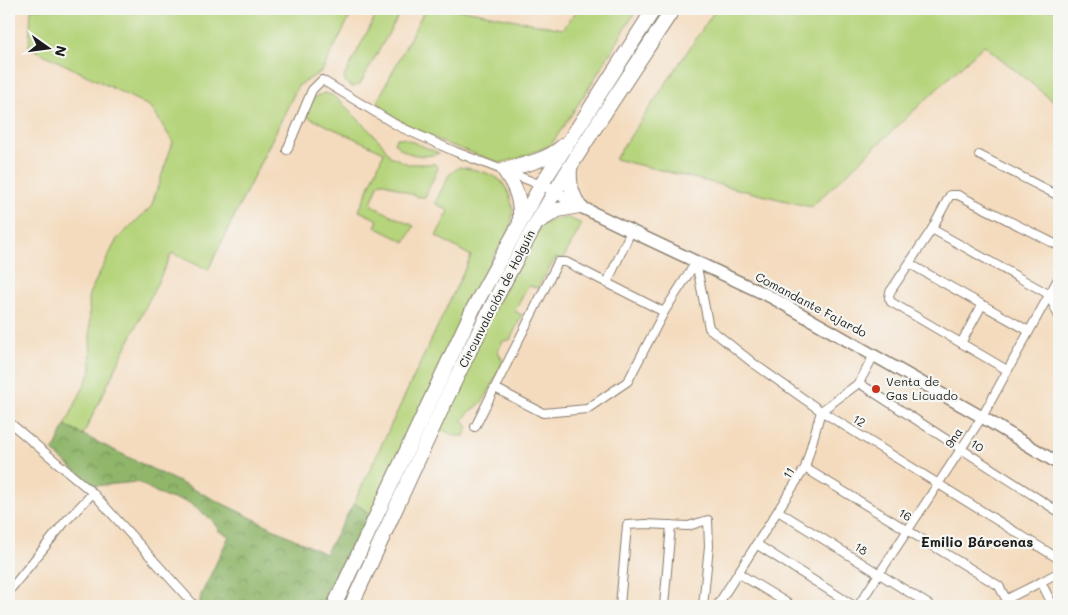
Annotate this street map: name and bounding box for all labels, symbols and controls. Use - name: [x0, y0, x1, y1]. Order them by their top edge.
- north arrow: [22, 22, 72, 72]
- text: N: [51, 44, 72, 59]
- street label: Circunvalación de Holguín: [454, 227, 538, 370]
- street label: Comandante Fajardo: [753, 268, 870, 340]
- place label: Venta de Gas Licuado: [886, 373, 958, 403]
- marker: Venta de Gas Licuado: [870, 383, 882, 395]
- street label: 12: [850, 410, 869, 430]
- street label: 9na: [941, 424, 966, 451]
- street label: 10: [968, 435, 988, 456]
- street label: 11: [779, 464, 798, 481]
- street label: 16: [896, 504, 915, 524]
- district label: Emilio Bárcenas: [921, 532, 1033, 551]
- street label: 18: [852, 538, 871, 558]

